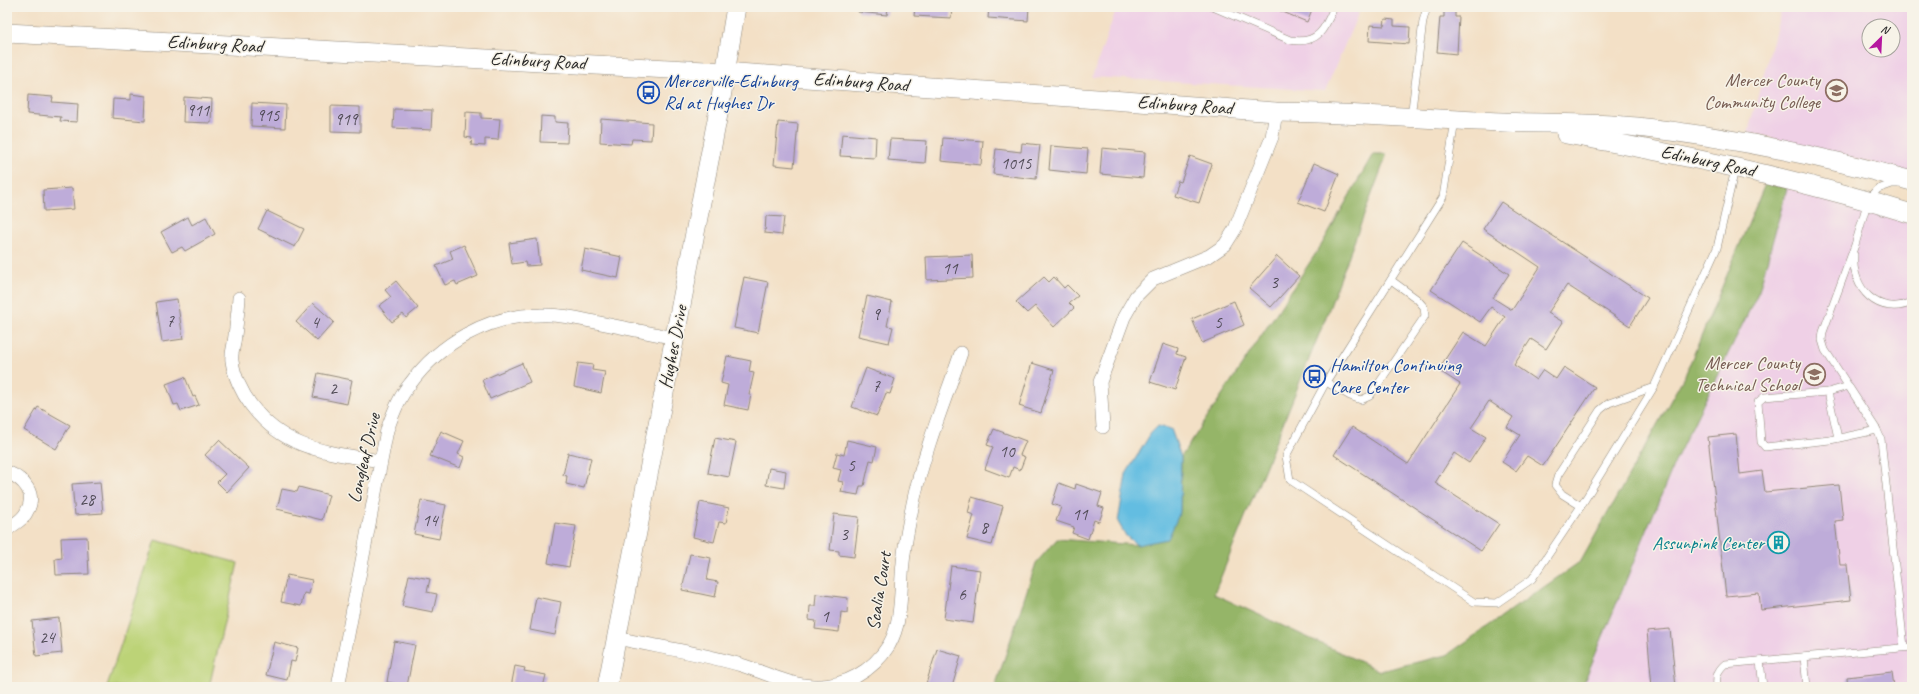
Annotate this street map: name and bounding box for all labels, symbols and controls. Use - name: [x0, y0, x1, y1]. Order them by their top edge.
- north arrow: [1861, 18, 1901, 58]
- text: N: [1879, 21, 1893, 38]
- street label: Edinburg Road: [167, 30, 266, 59]
- street label: Edinburg Road: [490, 47, 589, 76]
- street label: Edinburg Road: [812, 67, 912, 97]
- place label: Mercer County Community College: [1704, 68, 1822, 114]
- place label: Mercerville-Edinburg Rd at Hughes Dr: [664, 69, 799, 115]
- school or university icon: Mercer County Community College: [1823, 78, 1849, 104]
- bus stop icon: Mercerville-Edinburg Rd at Hughes Dr: [635, 79, 661, 105]
- street label: Edinburg Road: [1136, 90, 1236, 120]
- house number: 911: [187, 100, 211, 121]
- house number: 915: [257, 105, 281, 126]
- house number: 919: [335, 109, 359, 130]
- street label: Edinburg Road: [1659, 139, 1760, 183]
- house number: 1015: [1001, 153, 1033, 174]
- house number: 11: [942, 258, 959, 279]
- house number: 3: [1270, 272, 1279, 293]
- street label: Hughes Drive: [653, 302, 693, 391]
- house number: 9: [872, 304, 881, 325]
- house number: 7: [166, 311, 175, 332]
- house number: 4: [311, 312, 321, 333]
- house number: 5: [1214, 312, 1223, 333]
- place label: Mercer County Technical School: [1695, 351, 1804, 397]
- place label: Hamilton Continuing Care Center: [1330, 353, 1462, 399]
- school or university icon: Mercer County Technical School: [1802, 361, 1828, 387]
- bus stop icon: Hamilton Continuing Care Center: [1301, 363, 1327, 389]
- house number: 7: [872, 376, 881, 397]
- house number: 2: [329, 378, 338, 399]
- street label: Longleaf Drive: [342, 409, 386, 505]
- house number: 10: [999, 441, 1016, 462]
- house number: 5: [847, 455, 856, 476]
- house number: 28: [79, 489, 97, 510]
- house number: 11: [1072, 504, 1089, 525]
- house number: 14: [422, 510, 440, 531]
- house number: 8: [980, 517, 990, 538]
- house number: 3: [840, 524, 849, 545]
- building icon: Assunpink Center: [1766, 530, 1792, 556]
- place label: Assunpink Center: [1652, 531, 1766, 555]
- street label: Scalia Court: [861, 548, 897, 632]
- house number: 6: [958, 584, 967, 605]
- house number: 1: [821, 606, 830, 627]
- house number: 24: [39, 627, 57, 648]

